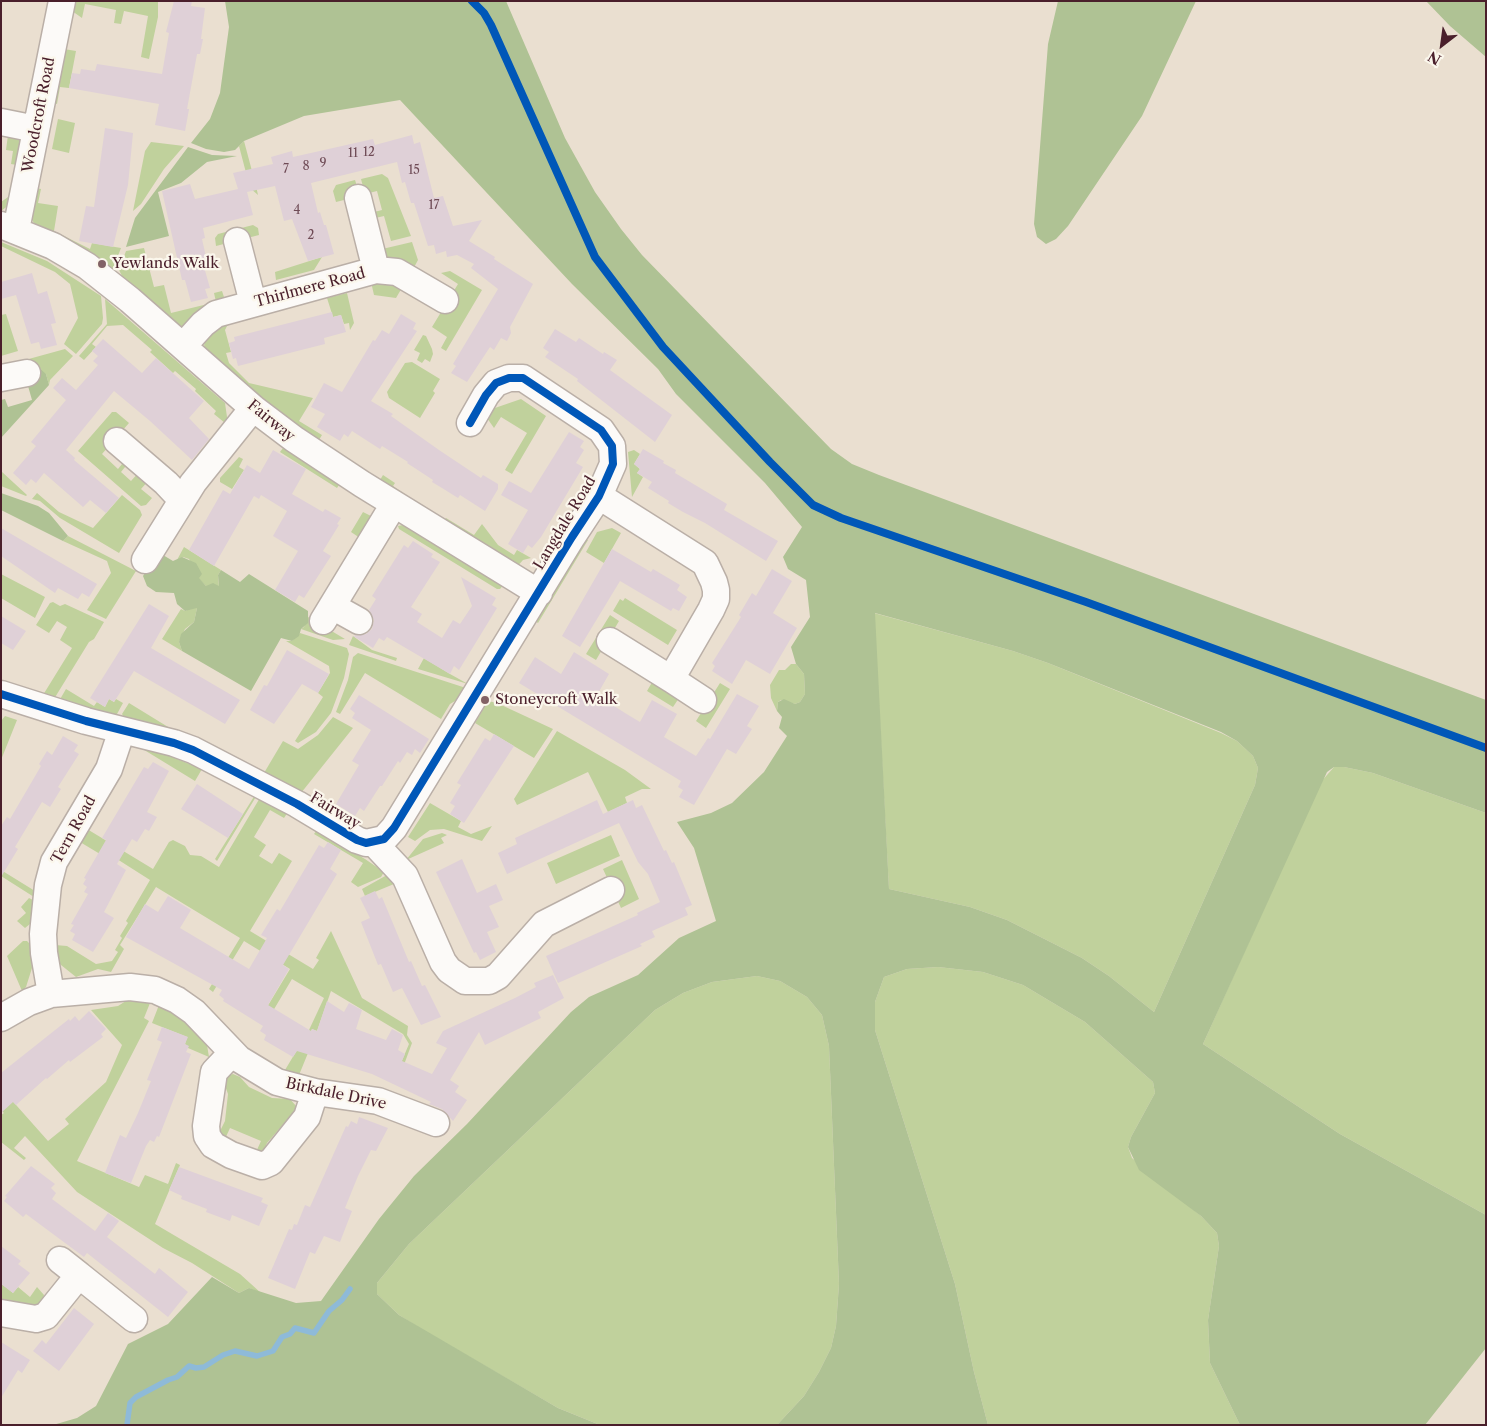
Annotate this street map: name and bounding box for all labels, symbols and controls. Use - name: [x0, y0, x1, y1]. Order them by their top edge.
- north arrow: [1417, 20, 1467, 70]
- text: N: [1425, 47, 1444, 69]
- street label: Woodcroft Road: [19, 56, 59, 174]
- house number: 12: [363, 146, 375, 160]
- house number: 11: [348, 147, 358, 161]
- house number: 9: [319, 157, 327, 171]
- house number: 8: [302, 160, 310, 174]
- house number: 7: [283, 163, 289, 177]
- house number: 15: [408, 164, 420, 178]
- house number: 17: [429, 199, 439, 213]
- house number: 4: [294, 204, 300, 218]
- house number: 2: [308, 229, 314, 243]
- place label: Yewlands Walk: [112, 255, 219, 273]
- marker: Yewlands Walk: [96, 258, 108, 270]
- street label: Thirlmere Road: [253, 265, 367, 311]
- street label: Fairway: [244, 396, 298, 446]
- street label: Langdale Road: [530, 473, 600, 573]
- place label: Stoneycroft Walk: [495, 691, 618, 709]
- marker: Stoneycroft Walk: [479, 694, 491, 706]
- street label: Fairway: [306, 789, 364, 833]
- street label: Tern Road: [48, 793, 100, 867]
- street label: Birkdale Drive: [284, 1075, 388, 1113]

